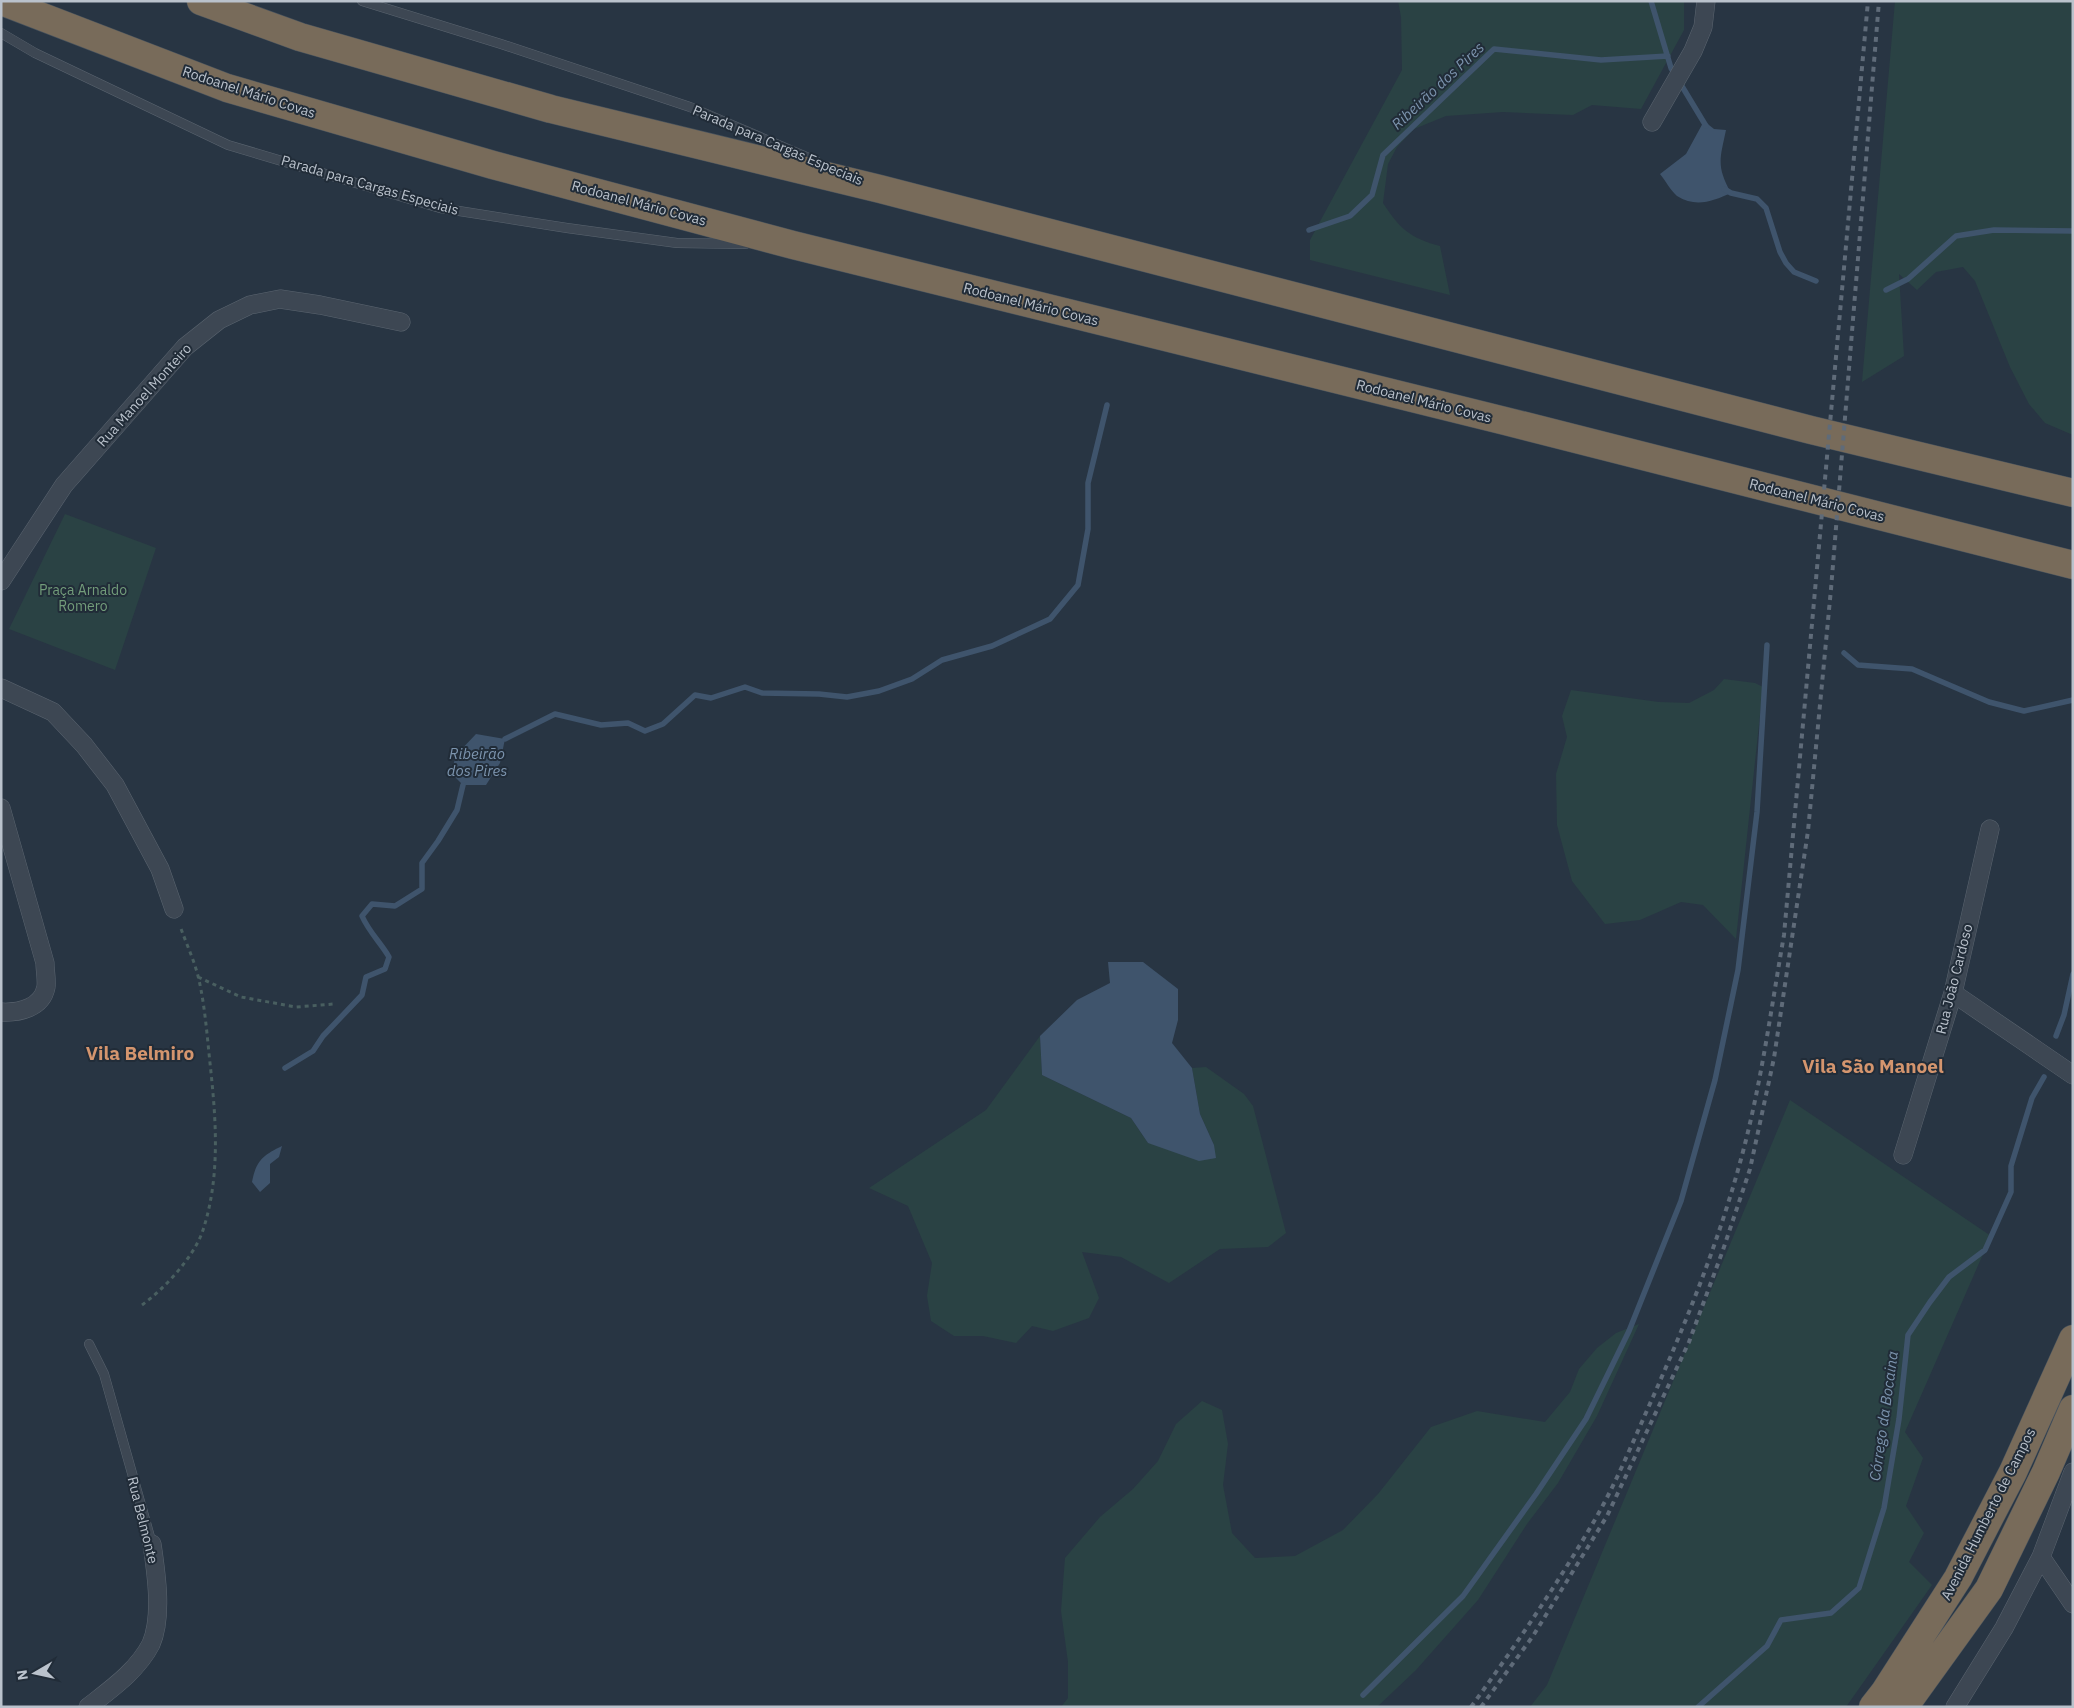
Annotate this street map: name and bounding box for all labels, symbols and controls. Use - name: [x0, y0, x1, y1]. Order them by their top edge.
- water label: Ribeirão dos Pires: [1387, 38, 1488, 133]
- street label: Rodoanel Mário Covas: [180, 62, 318, 122]
- street label: Parada para Cargas Especiais: [690, 101, 866, 189]
- street label: Parada para Cargas Especiais: [279, 151, 461, 219]
- street label: Rodoanel Mário Covas: [570, 176, 709, 230]
- street label: Rodoanel Mário Covas: [961, 278, 1101, 330]
- street label: Rua Manoel Monteiro: [93, 339, 195, 451]
- street label: Rodoanel Mário Covas: [1354, 375, 1494, 427]
- street label: Rodoanel Mário Covas: [1747, 474, 1887, 526]
- park label: Praça Arnaldo Romero: [39, 581, 127, 615]
- water label: Ribeirão dos Pires: [447, 744, 507, 780]
- street label: Rua João Cardoso: [1932, 922, 1976, 1036]
- district label: Vila Belmiro: [86, 1041, 195, 1065]
- district label: Vila São Manoel: [1802, 1054, 1944, 1078]
- water label: Córrego da Bocaina: [1865, 1350, 1902, 1482]
- street label: Avenida Humberto de Campos: [1937, 1425, 2039, 1603]
- street label: Rua Belmonte: [124, 1475, 163, 1566]
- north arrow: [10, 1648, 60, 1698]
- text: N: [12, 1669, 32, 1681]

